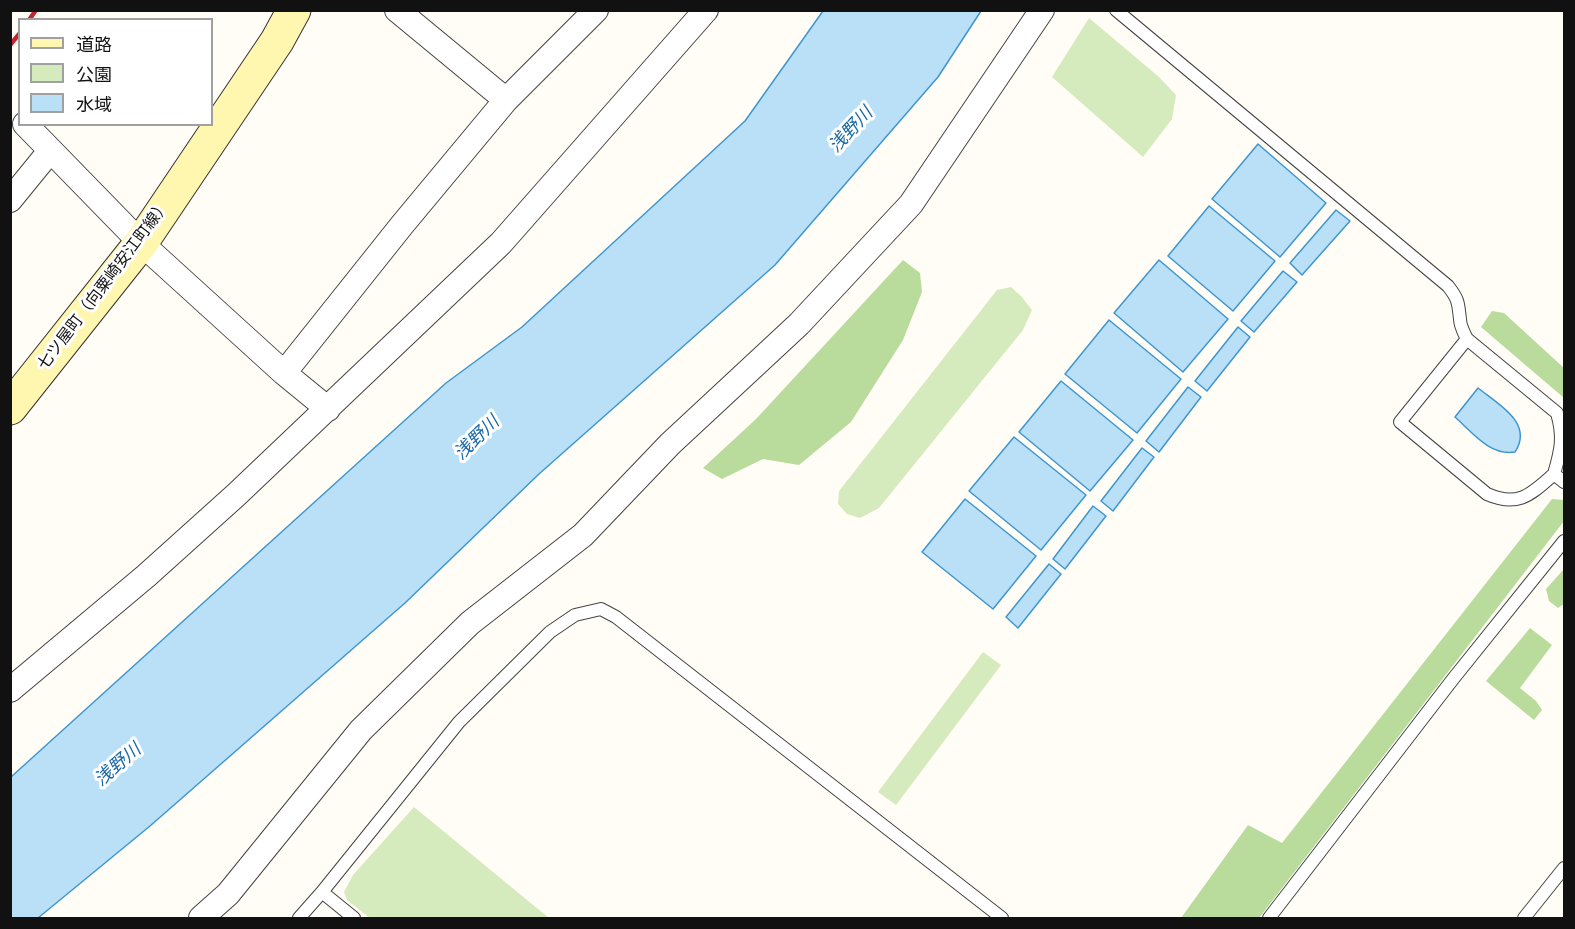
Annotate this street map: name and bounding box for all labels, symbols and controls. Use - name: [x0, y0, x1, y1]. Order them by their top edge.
- legend: [18, 18, 213, 126]
- text: 道路: [76, 34, 112, 55]
- text: 公園: [76, 64, 112, 85]
- text: 水域: [76, 94, 112, 115]
- water label: 浅野川: [825, 103, 877, 157]
- street label: 七ツ屋町（向粟崎安江町線）: [34, 196, 174, 374]
- water label: 浅野川: [450, 411, 504, 465]
- water label: 浅野川: [91, 739, 145, 791]

